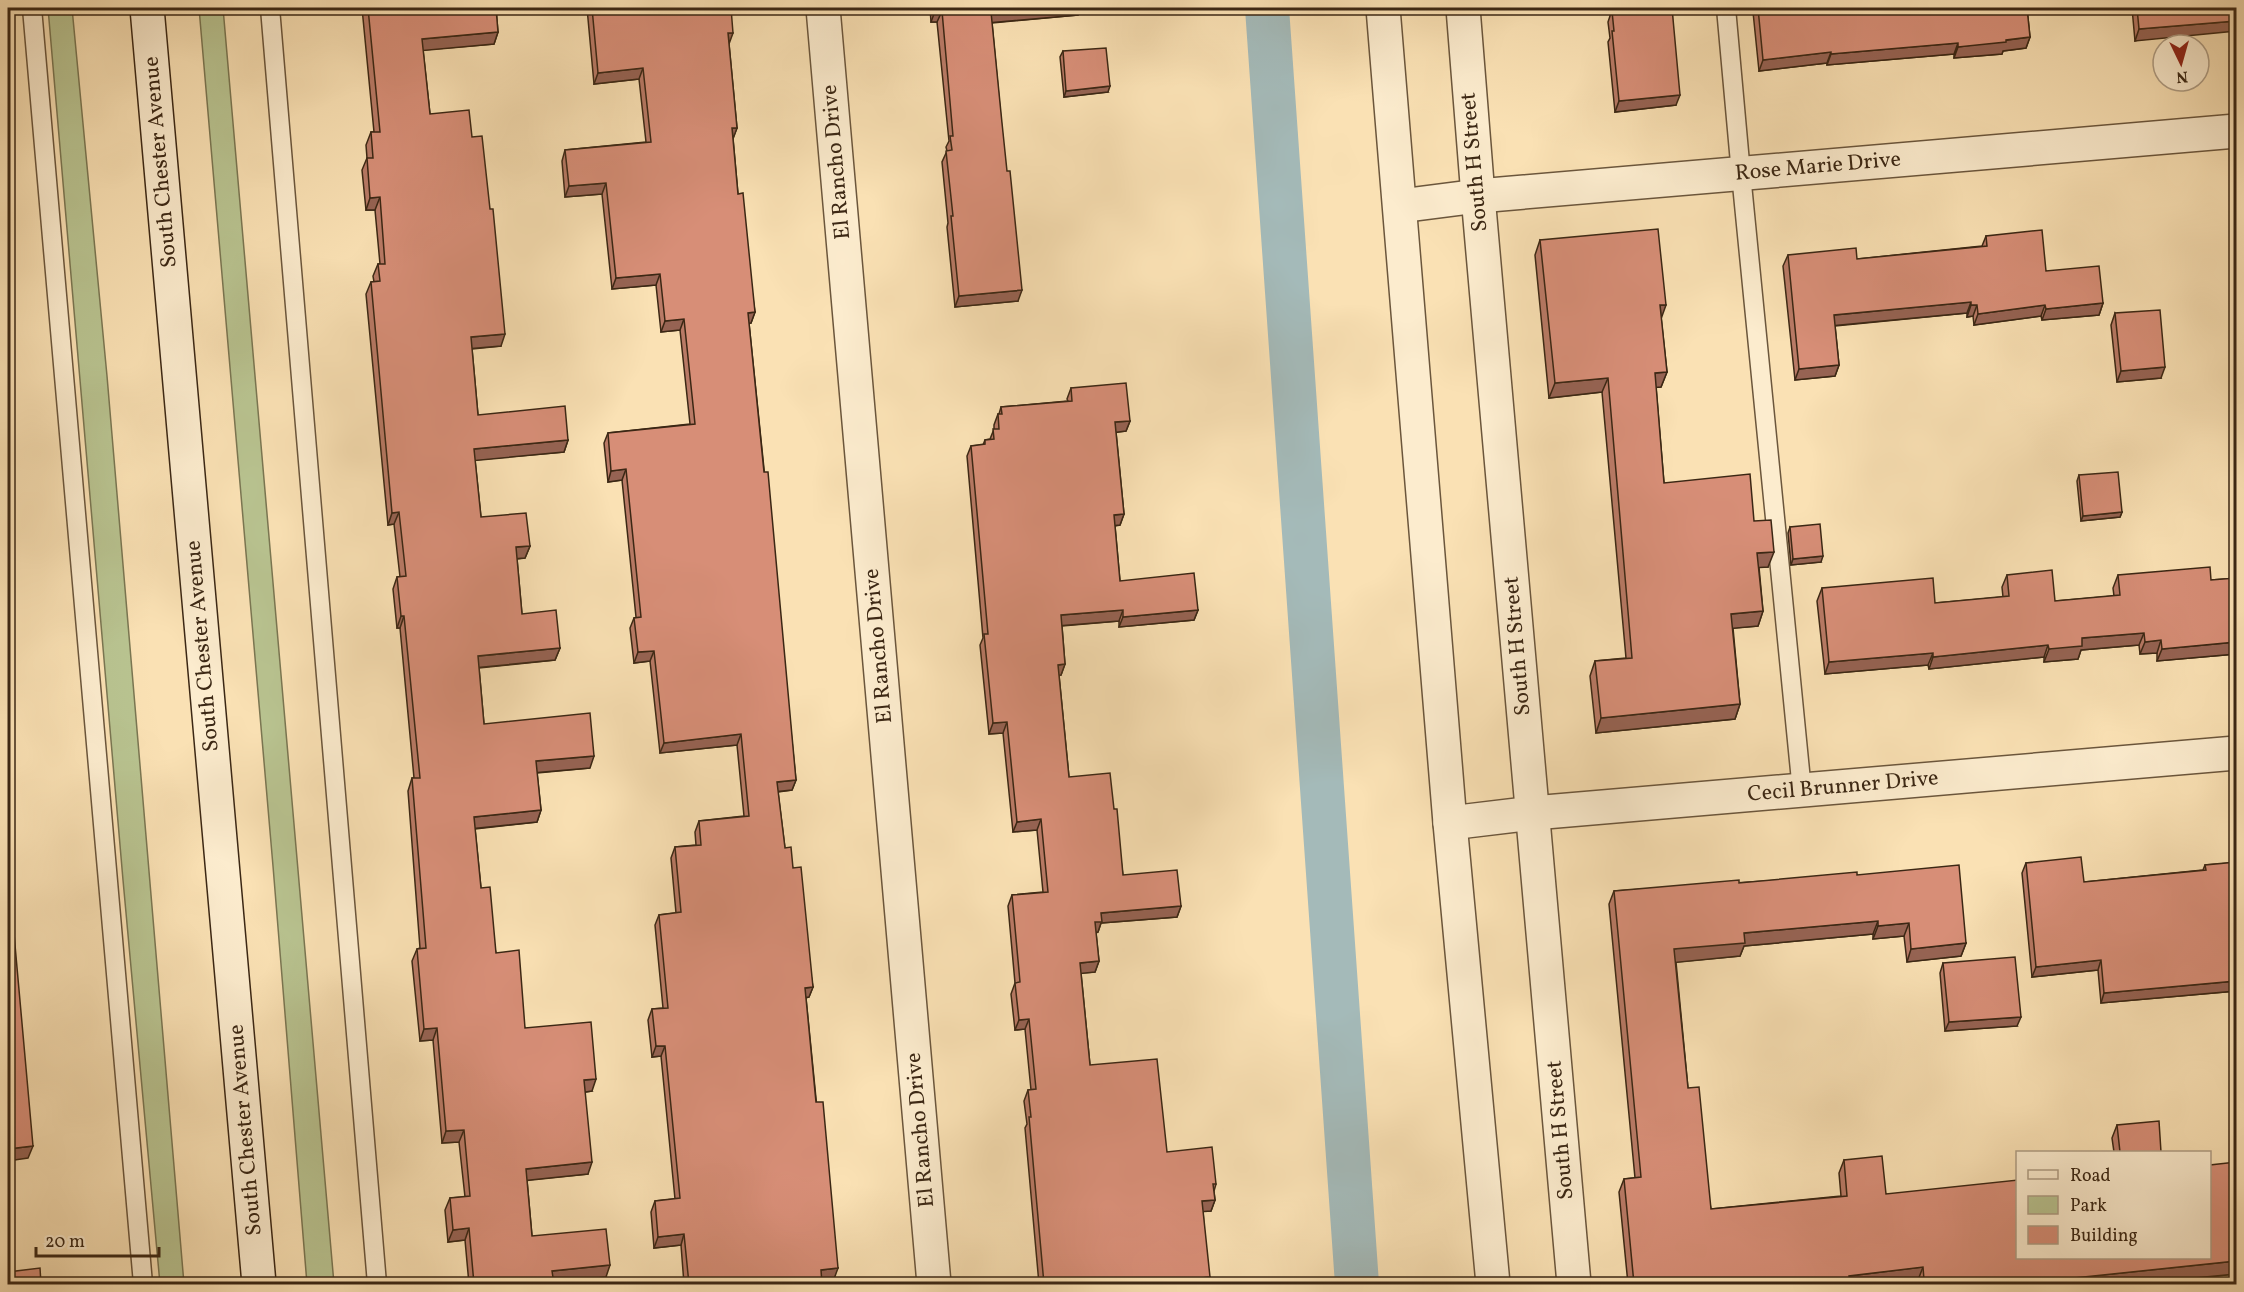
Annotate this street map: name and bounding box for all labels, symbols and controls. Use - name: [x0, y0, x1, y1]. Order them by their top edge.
- north arrow: [2151, 33, 2211, 93]
- street label: South Chester Avenue: [136, 55, 186, 269]
- text: N: [2175, 64, 2189, 87]
- street label: El Rancho Drive: [815, 83, 859, 241]
- street label: South H Street: [1453, 91, 1497, 233]
- street label: Rose Marie Drive: [1734, 144, 1902, 190]
- street label: South Chester Avenue: [178, 539, 228, 753]
- street label: El Rancho Drive: [857, 567, 901, 725]
- street label: South H Street: [1496, 575, 1540, 717]
- street label: Cecil Brunner Drive: [1746, 763, 1940, 811]
- street label: South Chester Avenue: [221, 1023, 271, 1237]
- street label: El Rancho Drive: [899, 1051, 943, 1209]
- street label: South H Street: [1539, 1059, 1583, 1201]
- legend: [2016, 1151, 2211, 1259]
- text: Road: [2070, 1164, 2111, 1189]
- text: Park: [2070, 1194, 2107, 1219]
- scale bar: [36, 1220, 159, 1258]
- text: Building: [2070, 1224, 2138, 1249]
- text: 20 m: [45, 1230, 85, 1255]

